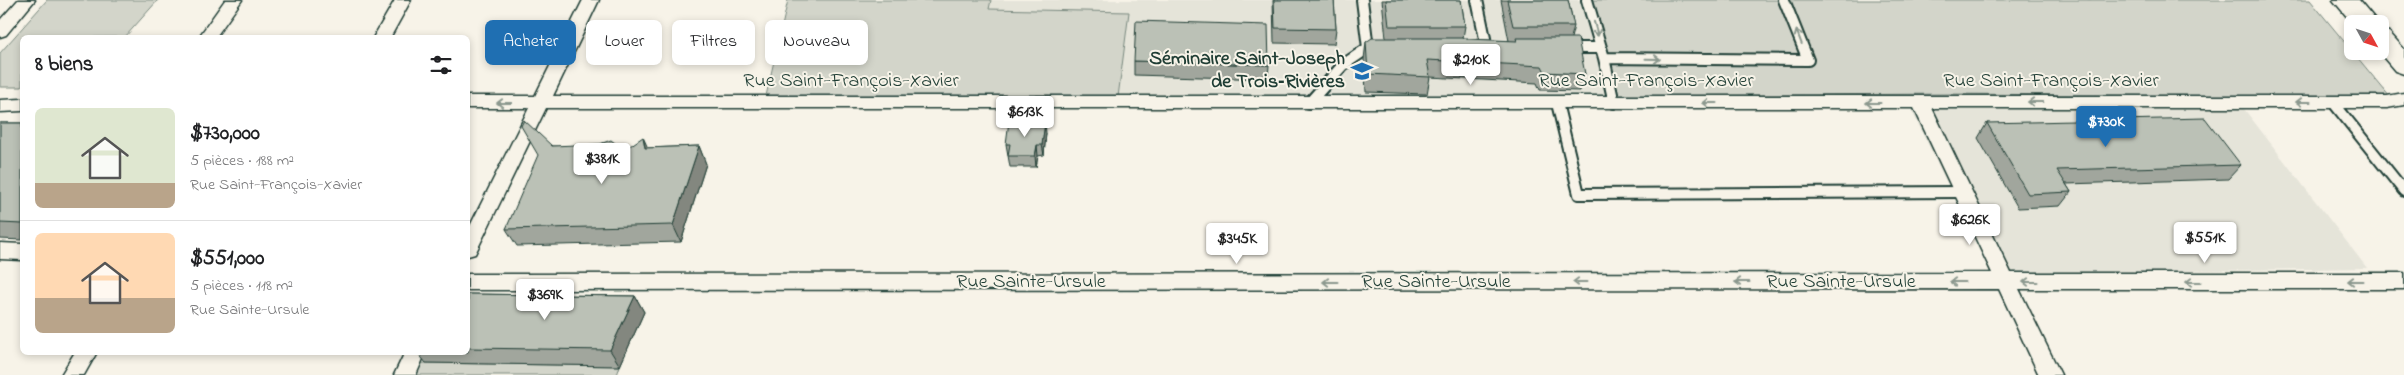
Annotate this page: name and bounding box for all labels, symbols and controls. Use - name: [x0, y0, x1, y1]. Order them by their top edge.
- north arrow: [2344, 15, 2389, 60]
- map controls: [2344, 15, 2389, 60]
- chip: Acheter: [485, 20, 576, 65]
- chip: Louer: [586, 20, 662, 65]
- chip: Filtres: [672, 20, 755, 65]
- chip: Nouveau: [765, 20, 868, 65]
- one-way arrow: [1592, 21, 1601, 37]
- one-way arrow: [1794, 30, 1803, 45]
- pin: $210K: [1436, 44, 1506, 86]
- place label: Séminaire Saint-Joseph de Trois‑Rivières: [1149, 45, 1345, 97]
- text: $210K: [1452, 48, 1490, 72]
- text: 8 biens: [35, 50, 93, 80]
- icon: filters: [427, 51, 455, 79]
- one-way arrow: [1644, 54, 1661, 64]
- school or university icon: Séminaire Saint-Joseph de Trois‑Rivières: [1349, 58, 1375, 84]
- street label: Rue Saint-François-Xavier: [743, 67, 959, 96]
- street label: Rue Saint-François-Xavier: [1538, 67, 1754, 96]
- street label: Rue Saint-François-Xavier: [1943, 67, 2159, 96]
- pin: $613K: [990, 96, 1060, 138]
- one-way arrow: [2028, 97, 2044, 107]
- one-way arrow: [2295, 97, 2312, 107]
- one-way arrow: [496, 98, 512, 108]
- one-way arrow: [1703, 98, 1719, 108]
- one-way arrow: [1865, 98, 1882, 108]
- text: $613K: [1007, 100, 1043, 124]
- pin: $730K: [2071, 106, 2141, 148]
- text: $730K: [2087, 110, 2125, 134]
- text: $730,000: [190, 119, 260, 149]
- icon: home: [75, 128, 135, 188]
- pin: $381K: [567, 142, 637, 185]
- text: $381K: [584, 147, 620, 171]
- text: 5 pièces · 188 m²: [190, 149, 294, 173]
- text: Rue Saint-François-Xavier: [190, 173, 362, 197]
- pin: $626K: [1935, 204, 2005, 246]
- text: $626K: [1950, 208, 1990, 232]
- pin: $345K: [1202, 222, 1272, 265]
- pin: $551K: [2170, 222, 2240, 264]
- text: $551K: [2185, 226, 2225, 250]
- text: $345K: [1217, 227, 1257, 251]
- text: $551,000: [190, 244, 264, 274]
- icon: home: [75, 253, 135, 313]
- street label: Rue Sainte-Ursule: [956, 268, 1106, 297]
- street label: Rue Sainte-Ursule: [1361, 268, 1511, 297]
- street label: Rue Sainte-Ursule: [1766, 268, 1916, 297]
- text: 5 pièces · 118 m²: [190, 274, 293, 298]
- one-way arrow: [2348, 276, 2364, 286]
- one-way arrow: [1322, 277, 1338, 287]
- one-way arrow: [1572, 277, 1588, 287]
- one-way arrow: [1735, 277, 1751, 287]
- one-way arrow: [1950, 277, 1966, 287]
- one-way arrow: [2023, 277, 2039, 287]
- one-way arrow: [2185, 277, 2202, 287]
- pin: $369K: [510, 278, 580, 321]
- text: $369K: [527, 283, 563, 307]
- text: Rue Sainte-Ursule: [190, 298, 310, 322]

